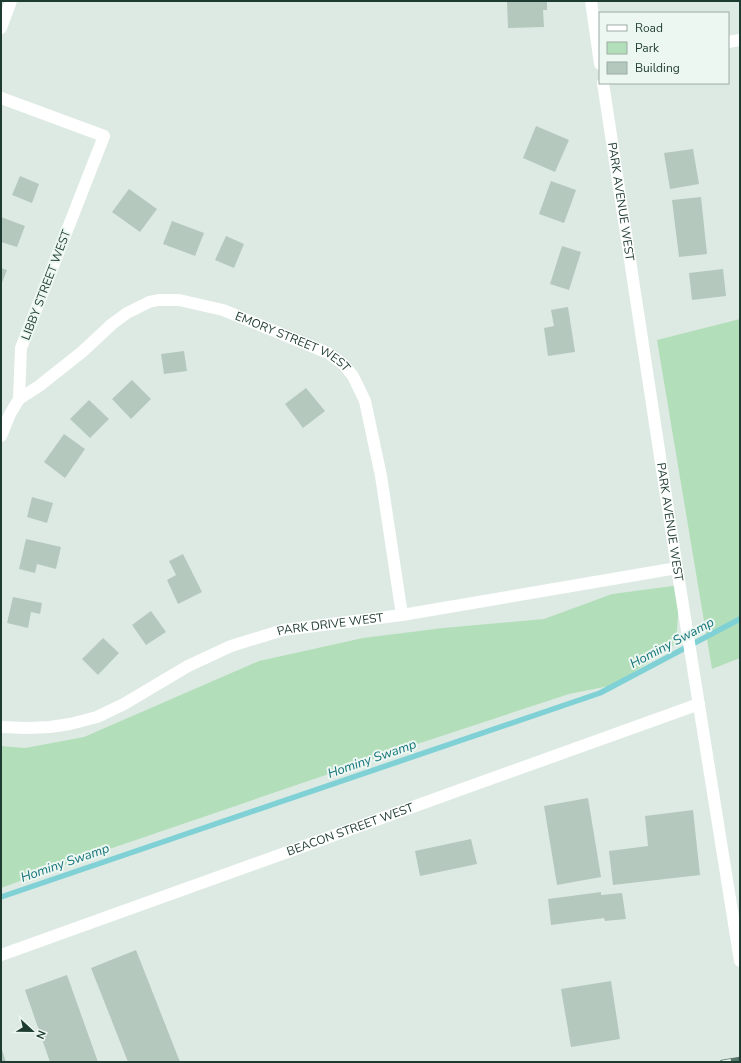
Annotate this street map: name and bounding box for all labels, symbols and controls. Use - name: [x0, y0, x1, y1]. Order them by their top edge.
- legend: [599, 12, 729, 84]
- text: Road: [635, 20, 663, 36]
- text: Park: [635, 40, 660, 56]
- text: Building: [635, 60, 680, 76]
- street label: PARK AVENUE WEST: [604, 141, 638, 263]
- street label: LIBBY STREET WEST: [18, 227, 75, 342]
- street label: EMORY STREET WEST: [233, 308, 355, 376]
- street label: PARK AVENUE WEST: [653, 462, 687, 583]
- street label: PARK DRIVE WEST: [275, 609, 385, 639]
- water label: Hominy Swamp: [627, 613, 717, 673]
- water label: Hominy Swamp: [325, 735, 419, 783]
- street label: BEACON STREET WEST: [284, 799, 416, 860]
- water label: Hominy Swamp: [18, 839, 112, 887]
- north arrow: [12, 1011, 52, 1051]
- text: N: [32, 1028, 49, 1041]

